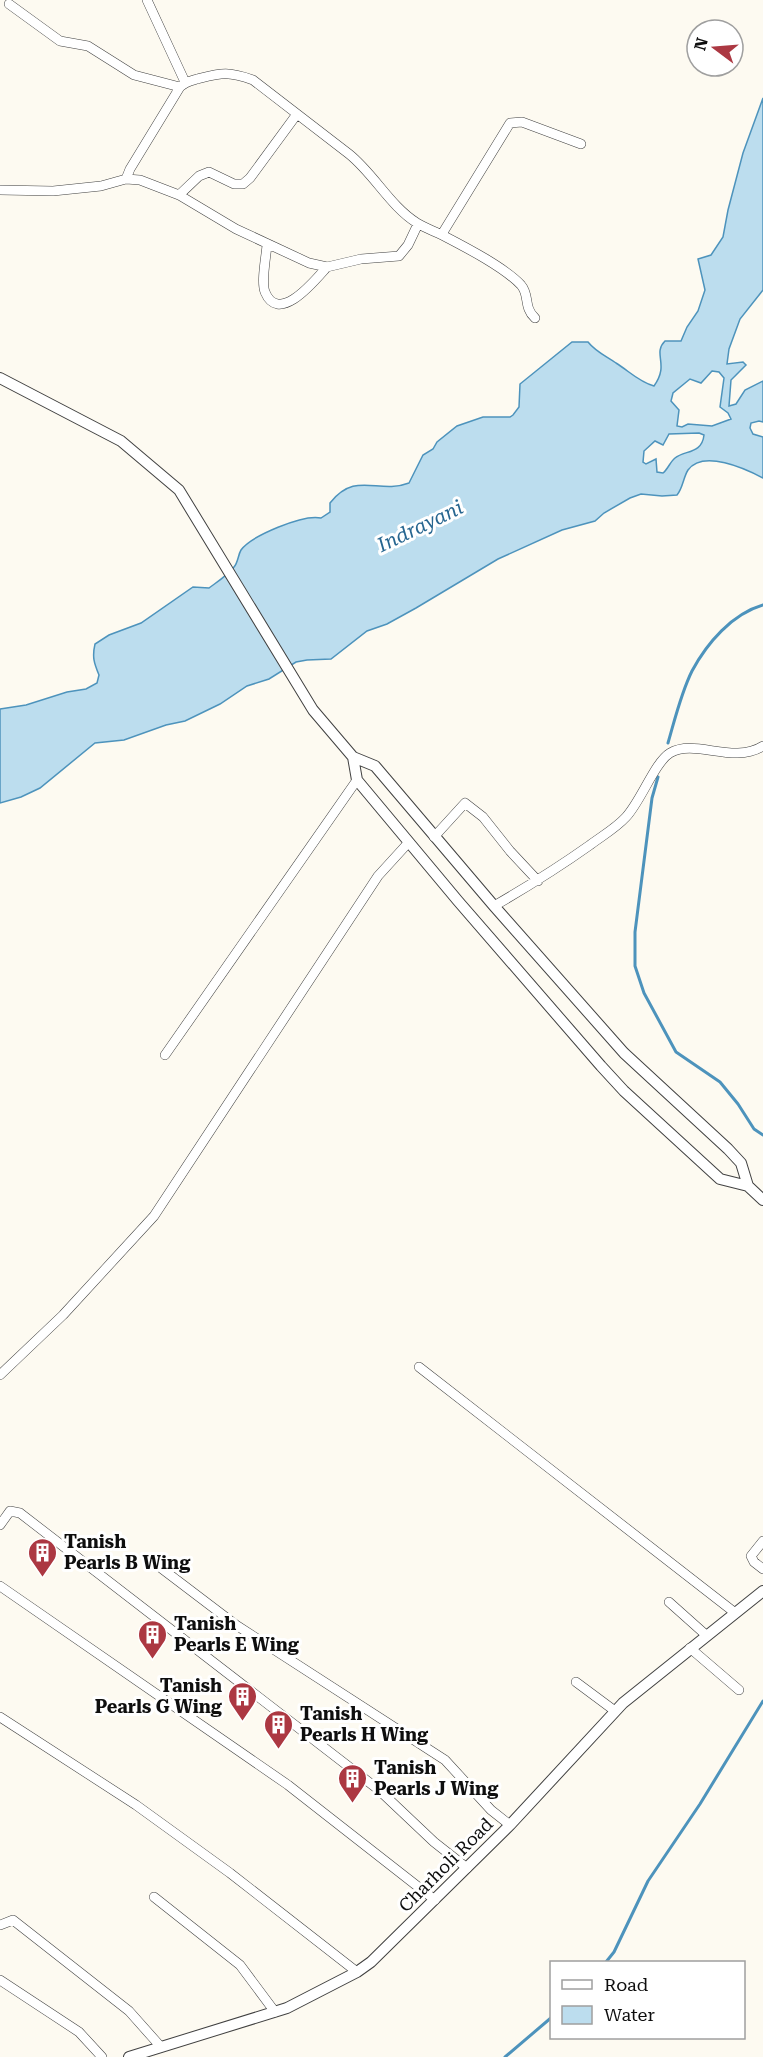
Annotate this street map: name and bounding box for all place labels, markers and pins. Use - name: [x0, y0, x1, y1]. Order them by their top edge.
- place label: Tanish Pearls B Wing: [64, 1531, 191, 1573]
- building icon: Tanish Pearls B Wing: [27, 1536, 59, 1578]
- place label: Tanish Pearls E Wing: [174, 1613, 300, 1655]
- building icon: Tanish Pearls E Wing: [137, 1618, 169, 1660]
- place label: Tanish Pearls G Wing: [95, 1675, 223, 1717]
- building icon: Tanish Pearls G Wing: [227, 1680, 259, 1722]
- place label: Tanish Pearls H Wing: [300, 1703, 429, 1745]
- building icon: Tanish Pearls H Wing: [263, 1708, 295, 1750]
- place label: Tanish Pearls J Wing: [374, 1757, 499, 1799]
- building icon: Tanish Pearls J Wing: [337, 1762, 369, 1804]

